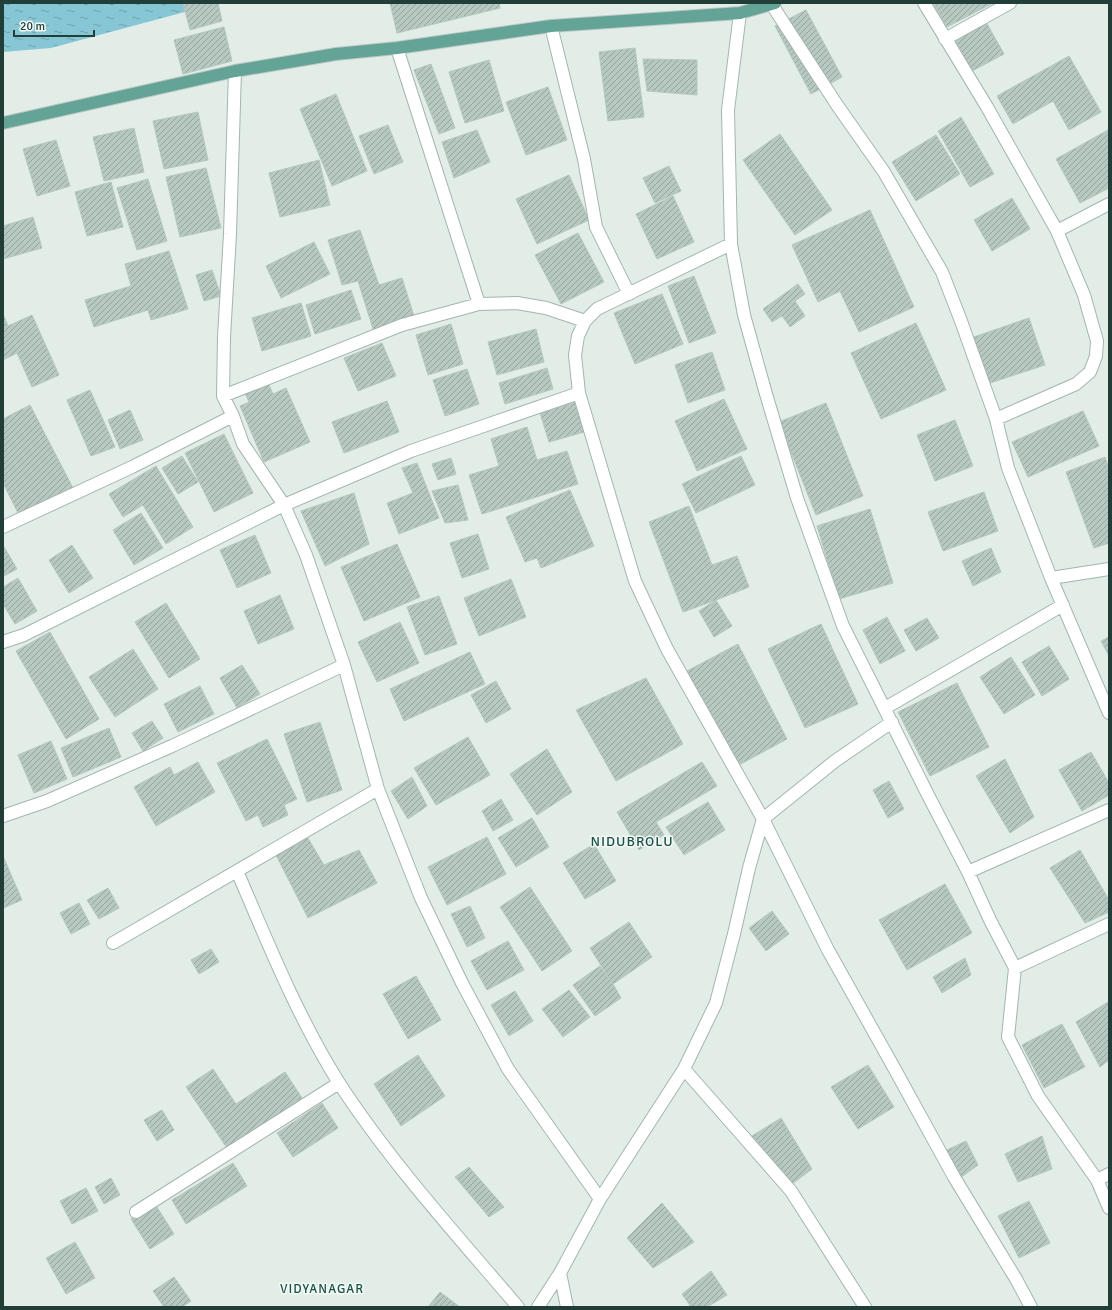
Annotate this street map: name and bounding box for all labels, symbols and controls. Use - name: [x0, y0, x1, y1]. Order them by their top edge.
- scale bar: [14, 12, 94, 38]
- text: 20 m: [20, 19, 45, 34]
- district label: NIDUBROLU: [590, 833, 674, 850]
- district label: VIDYANAGAR: [280, 1281, 364, 1297]

